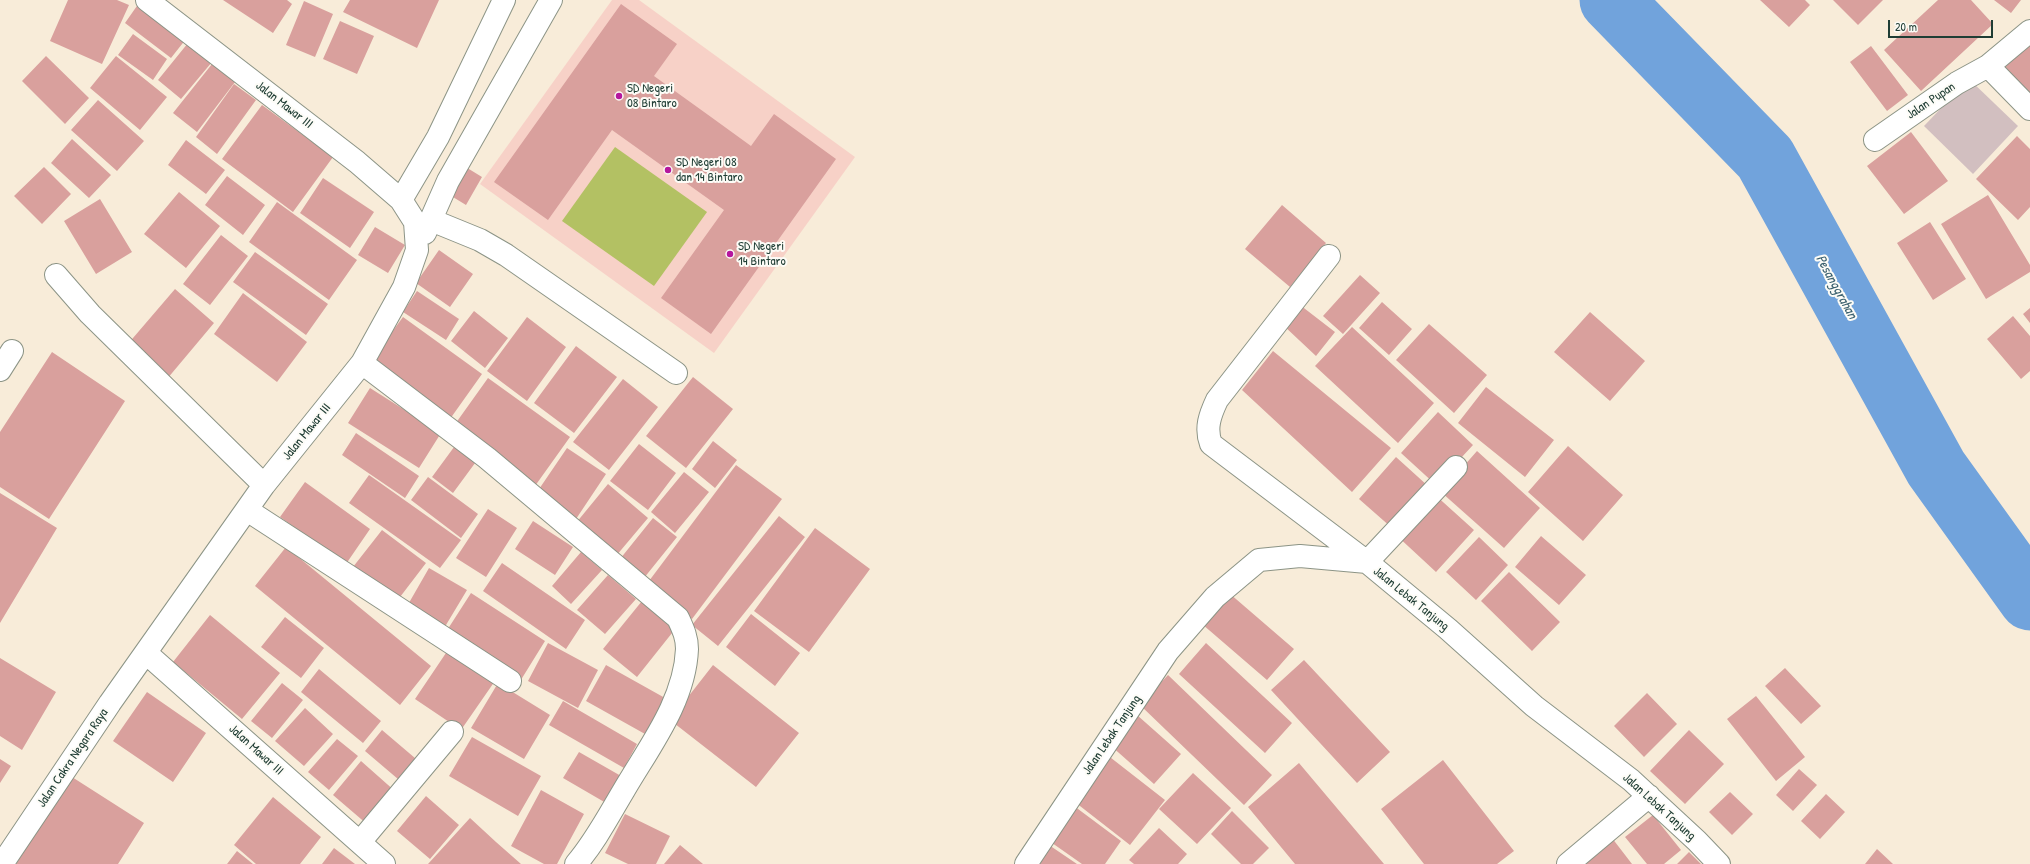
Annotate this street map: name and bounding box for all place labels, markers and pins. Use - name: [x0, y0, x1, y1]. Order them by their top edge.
- place label: SD Negeri 08 Bintaro: [627, 81, 677, 112]
- marker: SD Negeri 08 Bintaro: [614, 91, 624, 101]
- place label: SD Negeri 08 dan 14 Bintaro: [676, 155, 743, 186]
- marker: SD Negeri 08 dan 14 Bintaro: [663, 165, 673, 175]
- place label: SD Negeri 14 Bintaro: [738, 239, 786, 270]
- marker: SD Negeri 14 Bintaro: [725, 249, 735, 259]

